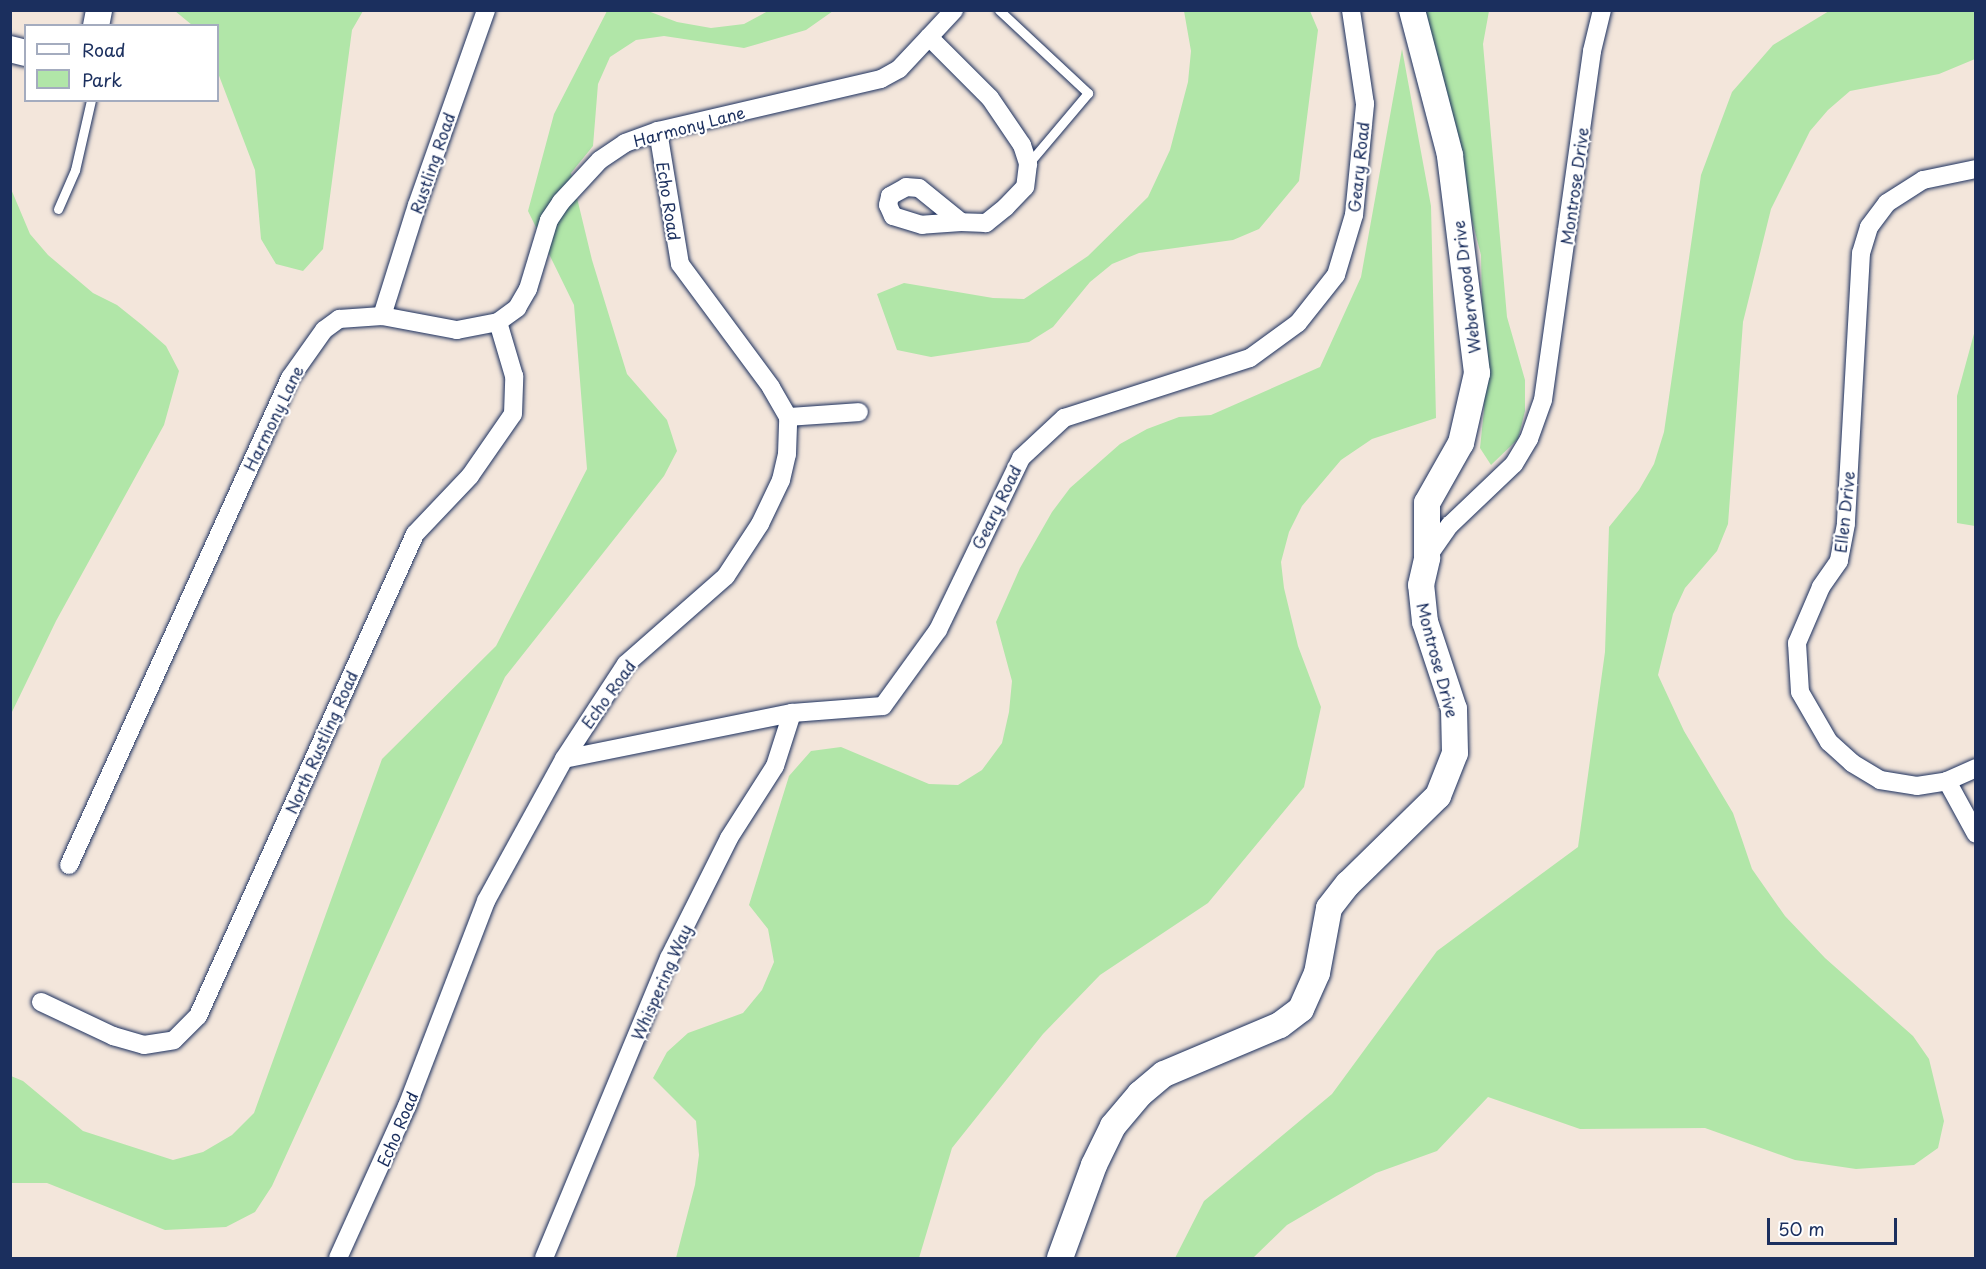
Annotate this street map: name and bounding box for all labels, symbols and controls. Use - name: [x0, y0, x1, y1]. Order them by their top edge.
- legend: [24, 24, 219, 102]
- text: Road: [82, 36, 126, 63]
- text: Park: [82, 66, 122, 93]
- street label: Harmony Lane: [631, 102, 747, 150]
- street label: Rustling Road: [406, 110, 458, 216]
- street label: Geary Road: [1344, 121, 1372, 213]
- street label: Montrose Drive: [1556, 126, 1592, 246]
- street label: Echo Road: [653, 160, 685, 242]
- street label: Weberwood Drive: [1448, 219, 1484, 355]
- street label: Harmony Lane: [239, 362, 307, 474]
- street label: Geary Road: [967, 462, 1025, 552]
- street label: Ellen Drive: [1830, 469, 1858, 555]
- street label: Montrose Drive: [1413, 601, 1463, 719]
- street label: Echo Road: [577, 656, 639, 732]
- street label: North Rustling Road: [281, 667, 361, 817]
- street label: Whispering Way: [627, 921, 695, 1043]
- street label: Echo Road: [373, 1088, 421, 1170]
- scale bar: [1770, 1206, 1900, 1244]
- text: 50 m: [1778, 1215, 1825, 1242]

